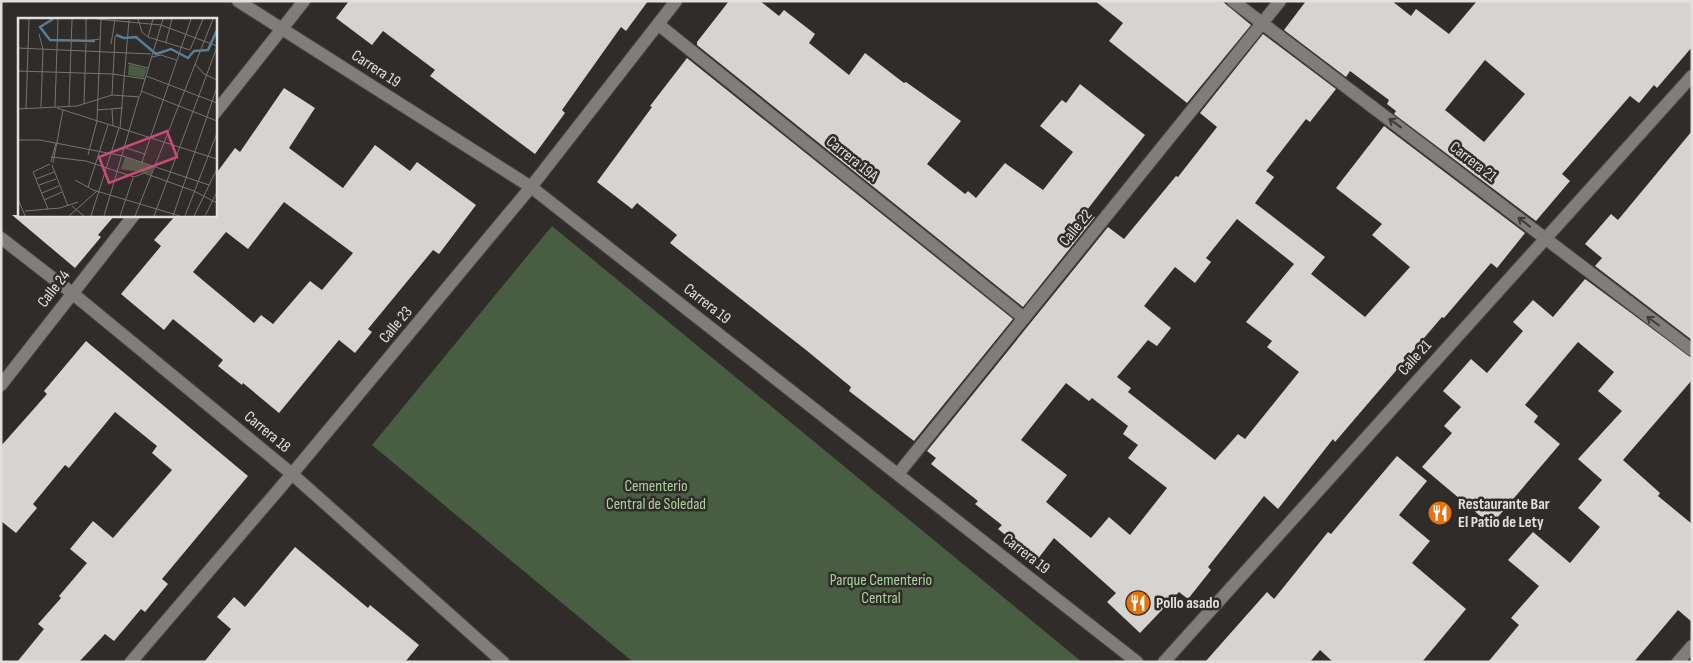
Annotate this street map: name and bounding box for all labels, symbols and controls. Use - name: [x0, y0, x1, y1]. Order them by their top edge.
- inset map: [18, 18, 216, 216]
- street label: Carrera 19: [348, 46, 404, 92]
- one-way arrow: [1388, 118, 1402, 128]
- street label: Carrera 19A: [822, 132, 882, 186]
- street label: Carrera 21: [1446, 138, 1501, 186]
- street label: Calle 22: [1055, 206, 1097, 250]
- one-way arrow: [1518, 217, 1531, 228]
- street label: Calle 24: [34, 266, 75, 311]
- street label: Carrera 19: [680, 280, 734, 328]
- street label: Calle 23: [375, 303, 417, 347]
- one-way arrow: [1646, 316, 1660, 326]
- street label: Calle 21: [1394, 336, 1436, 380]
- street label: Carrera 18: [240, 407, 294, 457]
- park label: Cementerio Central de Soledad: [606, 477, 706, 514]
- place label: Restaurante Bar El Patio de Lety: [1458, 495, 1550, 532]
- restaurant icon: Restaurante Bar El Patio de Lety: [1427, 500, 1453, 526]
- street label: Carrera 19: [999, 530, 1053, 578]
- park label: Parque Cementerio Central: [830, 571, 932, 608]
- restaurant icon: Pollo asado: [1125, 590, 1151, 616]
- place label: Pollo asado: [1156, 594, 1219, 613]

